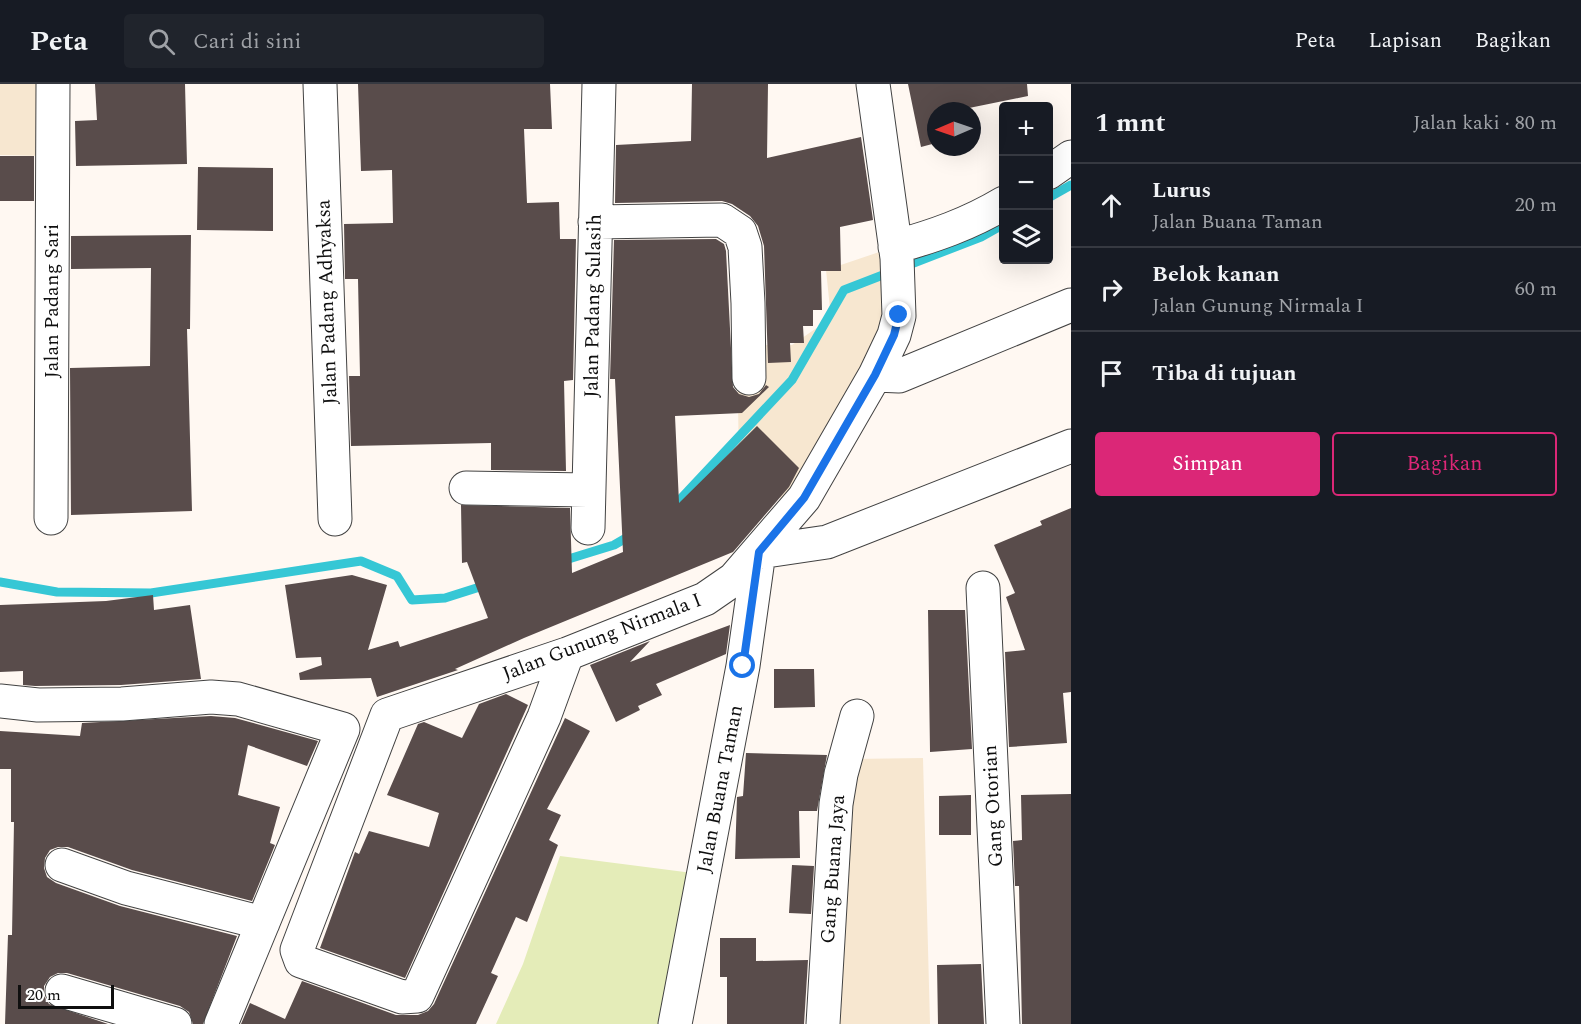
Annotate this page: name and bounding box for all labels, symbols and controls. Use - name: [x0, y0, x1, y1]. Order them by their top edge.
- search box: [124, 14, 544, 68]
- text: Peta: [30, 20, 88, 63]
- icon: search: [145, 25, 178, 58]
- text: Cari di sini: [193, 25, 301, 58]
- text: Peta: [1295, 25, 1335, 57]
- text: Lapisan: [1368, 25, 1442, 57]
- text: Bagikan: [1475, 25, 1551, 57]
- north arrow: [927, 102, 981, 156]
- map controls: [999, 102, 1053, 264]
- button: +: [999, 102, 1053, 156]
- text: 1 mnt: [1095, 103, 1166, 143]
- text: Jalan kaki · 80 m: [1413, 108, 1557, 138]
- button: −: [999, 156, 1053, 210]
- text: Lurus: [1152, 174, 1211, 207]
- icon: ahead: [1095, 189, 1128, 222]
- text: 20 m: [1515, 190, 1557, 220]
- street label: Jalan Padang Adhyaksa: [308, 199, 346, 405]
- text: Jalan Buana Taman: [1152, 207, 1323, 237]
- button: layers: [999, 210, 1053, 264]
- street label: Jalan Padang Sulasih: [576, 214, 610, 398]
- street label: Jalan Padang Sari: [37, 224, 67, 378]
- text: Belok kanan: [1152, 258, 1280, 291]
- icon: right: [1095, 273, 1128, 306]
- text: 60 m: [1515, 274, 1557, 304]
- text: Jalan Gunung Nirmala I: [1152, 291, 1364, 321]
- route end: [885, 301, 911, 327]
- icon: arrive: [1095, 357, 1128, 390]
- text: Tiba di tujuan: [1152, 357, 1297, 390]
- button: Simpan: [1095, 432, 1320, 496]
- button: Bagikan: [1332, 432, 1557, 496]
- street label: Jalan Gunung Nirmala I: [498, 585, 706, 689]
- route start: [729, 652, 755, 678]
- street label: Jalan Buana Taman: [689, 702, 751, 876]
- street label: Gang Otorian: [975, 744, 1011, 868]
- street label: Gang Buana Jaya: [813, 793, 853, 945]
- scale bar: [18, 982, 114, 1010]
- text: 20 m: [27, 983, 61, 1007]

